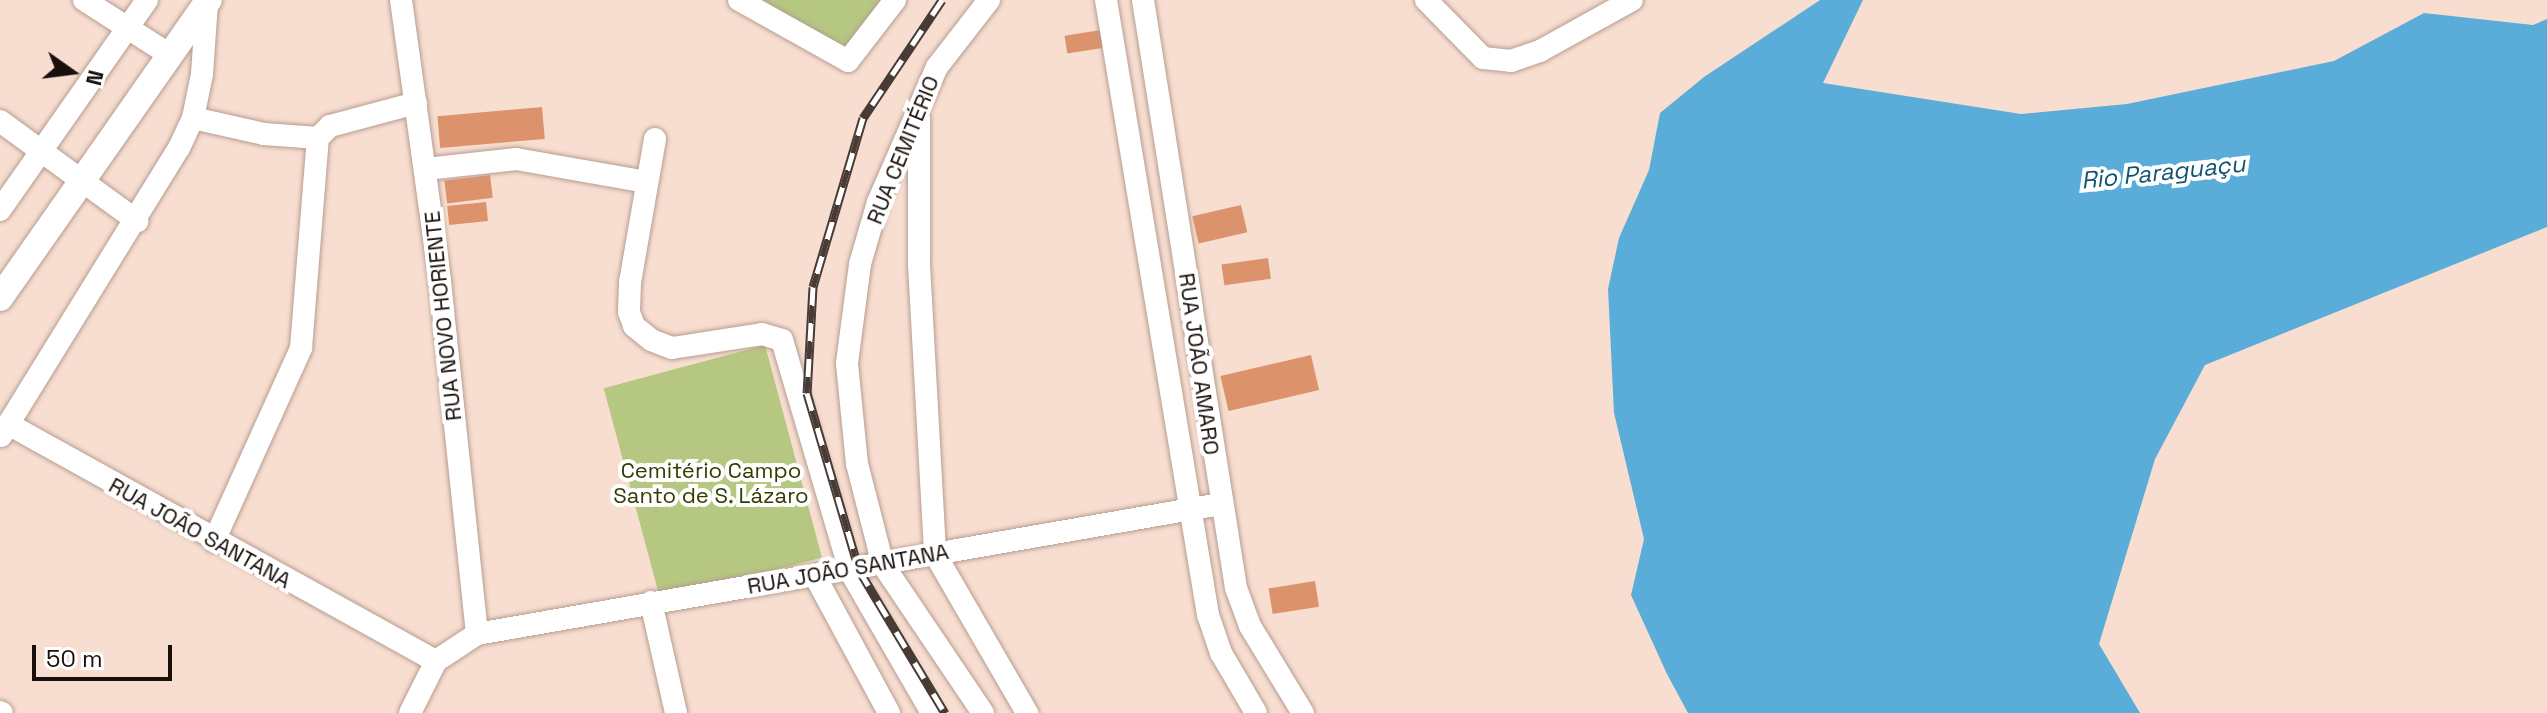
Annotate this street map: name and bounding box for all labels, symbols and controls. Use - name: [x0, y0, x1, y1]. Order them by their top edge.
- north arrow: [32, 32, 112, 112]
- text: N: [80, 67, 111, 88]
- street label: RUA CEMITÉRIO: [861, 72, 945, 228]
- water label: Rio Paraguaçu: [2080, 149, 2246, 195]
- street label: RUA NOVO HORIENTE: [419, 210, 467, 422]
- street label: RUA JOÃO AMARO: [1173, 271, 1225, 457]
- park label: Cemitério Campo Santo de S. Lázaro: [613, 457, 809, 508]
- street label: RUA JOÃO SANTANA: [104, 472, 296, 594]
- street label: RUA JOÃO SANTANA: [745, 538, 951, 600]
- scale bar: [36, 629, 176, 679]
- text: 50 m: [46, 643, 103, 674]

